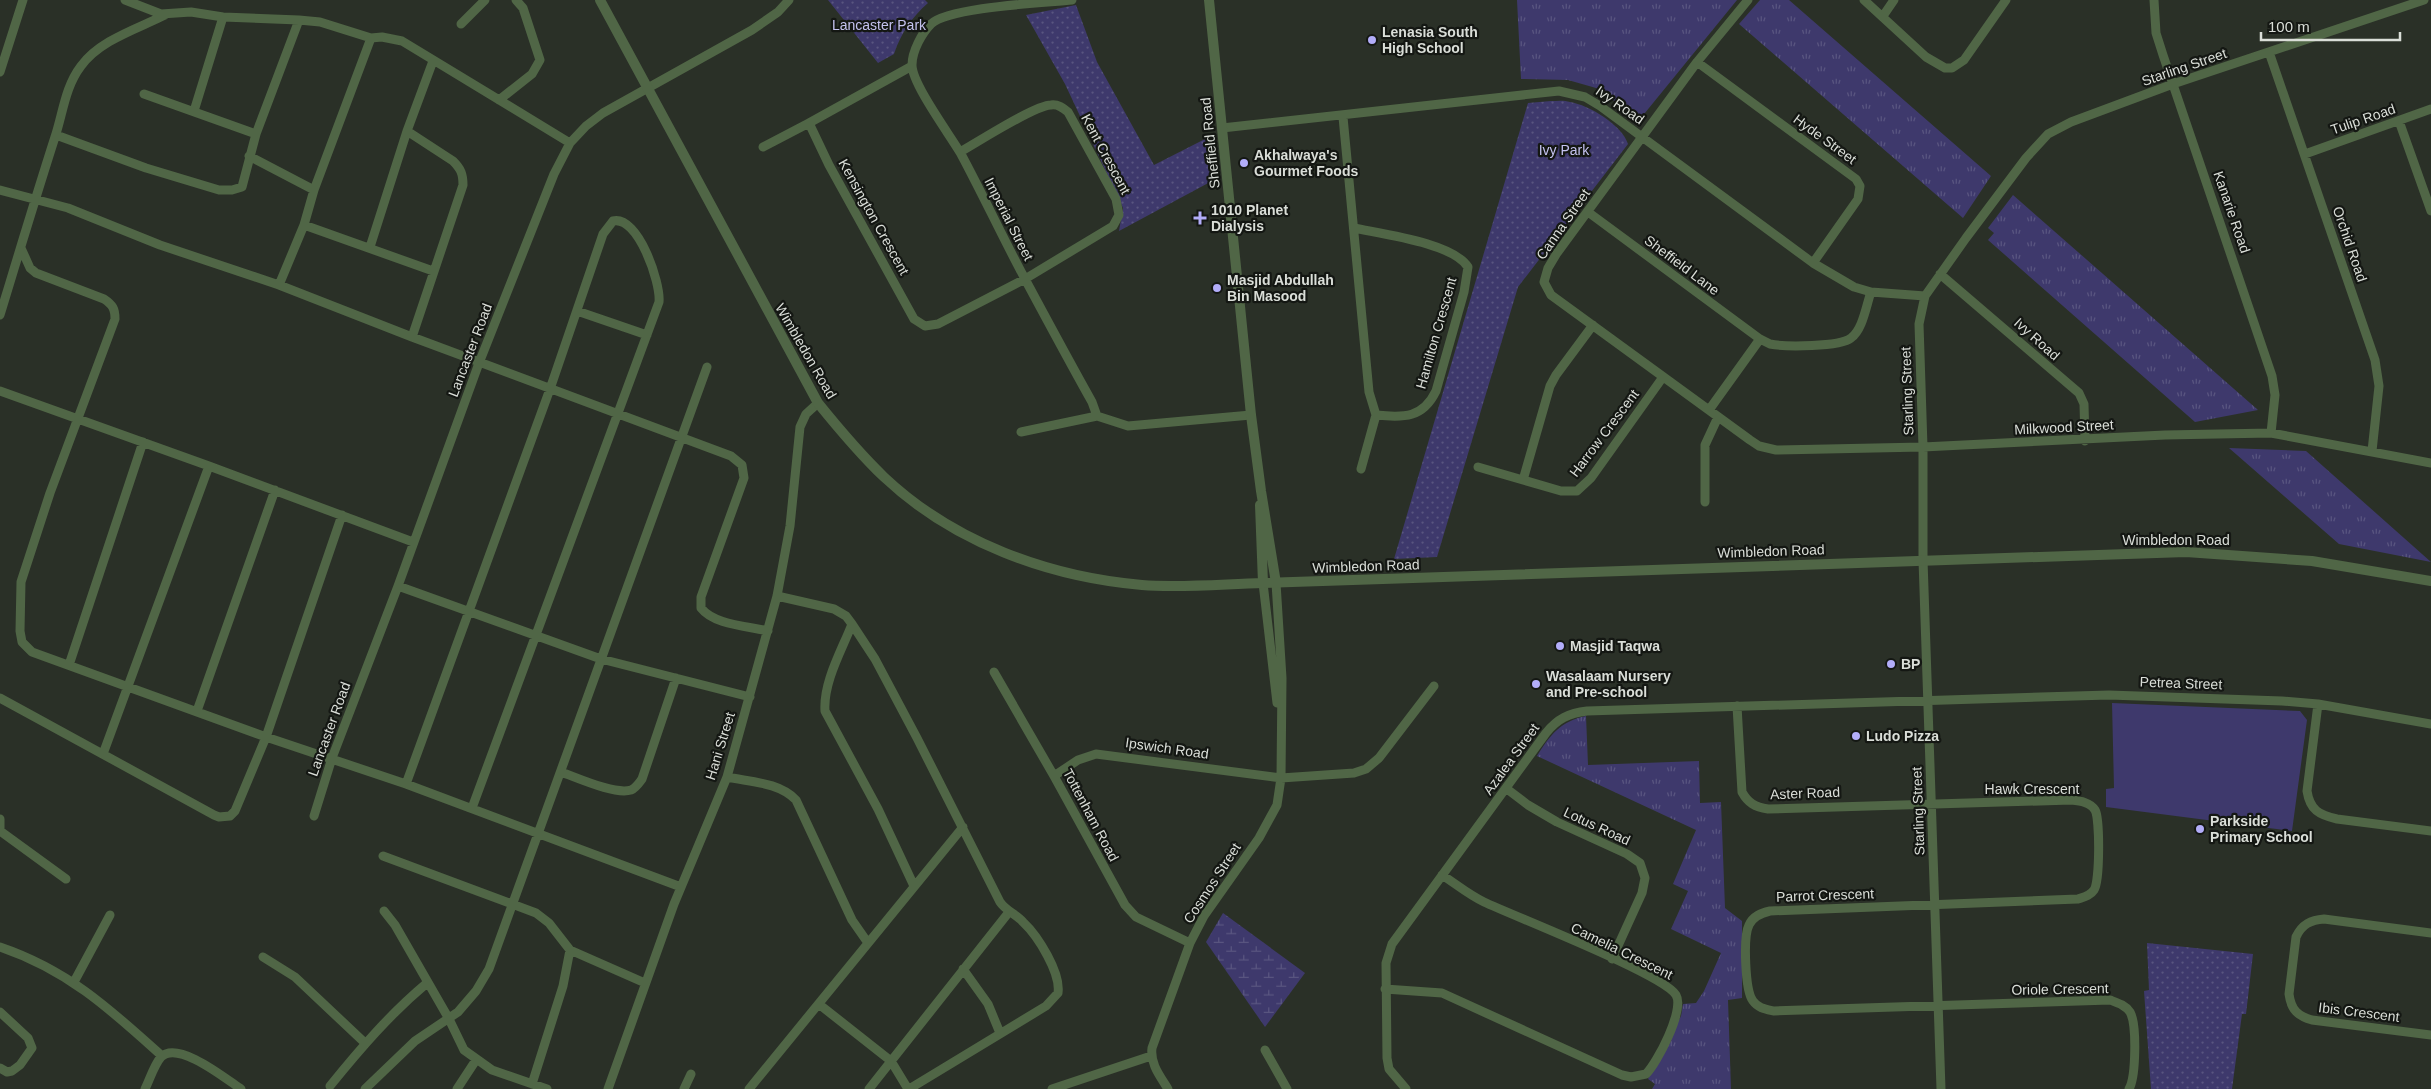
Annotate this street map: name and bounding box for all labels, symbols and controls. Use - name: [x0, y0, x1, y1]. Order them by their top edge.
- scale bar: [2261, 10, 2400, 42]
- park label: Lancaster Park: [832, 17, 927, 33]
- text: 100 m: [2268, 18, 2310, 35]
- place label: Lenasia South High School: [1382, 24, 1478, 56]
- marker: Lenasia South High School: [1366, 34, 1378, 46]
- street label: Starling Street: [2139, 45, 2229, 89]
- street label: Ivy Road: [1593, 83, 1647, 127]
- street label: Sheffield Road: [1197, 97, 1223, 189]
- street label: Tulip Road: [2329, 100, 2397, 138]
- street label: Kent Crescent: [1078, 111, 1134, 197]
- street label: Hyde Street: [1790, 111, 1860, 167]
- park label: Ivy Park: [1539, 142, 1590, 158]
- place label: Akhalwaya's Gourmet Foods: [1254, 147, 1358, 179]
- street label: Kensington Crescent: [835, 156, 913, 278]
- marker: Akhalwaya's Gourmet Foods: [1238, 157, 1250, 169]
- street label: Kanarie Road: [2210, 169, 2254, 255]
- street label: Imperial Street: [981, 175, 1037, 263]
- street label: Canna Street: [1533, 186, 1593, 262]
- place label: 1010 Planet Dialysis: [1211, 202, 1288, 234]
- street label: Orchid Road: [2330, 204, 2370, 284]
- marker: 1010 Planet Dialysis: [1193, 211, 1207, 225]
- street label: Sheffield Lane: [1642, 232, 1723, 298]
- place label: Masjid Abdullah Bin Masood: [1227, 272, 1334, 304]
- street label: Hamilton Crescent: [1412, 275, 1460, 391]
- marker: Masjid Abdullah Bin Masood: [1211, 282, 1223, 294]
- street label: Wimbledon Road: [772, 300, 840, 402]
- street label: Lancaster Road: [445, 301, 495, 399]
- street label: Ivy Road: [2011, 315, 2063, 363]
- street label: Starling Street: [1897, 346, 1917, 436]
- street label: Harrow Crescent: [1566, 386, 1642, 480]
- street label: Milkwood Street: [2014, 416, 2114, 438]
- street label: Wimbledon Road: [2122, 532, 2230, 548]
- street label: Wimbledon Road: [1717, 541, 1825, 561]
- street label: Wimbledon Road: [1312, 556, 1420, 576]
- place label: Masjid Taqwa: [1570, 638, 1660, 654]
- marker: Masjid Taqwa: [1554, 640, 1566, 652]
- place label: BP: [1901, 656, 1920, 672]
- marker: BP: [1885, 658, 1897, 670]
- place label: Wasalaam Nursery and Pre-school: [1546, 668, 1671, 700]
- street label: Petrea Street: [2139, 674, 2223, 692]
- marker: Wasalaam Nursery and Pre-school: [1530, 678, 1542, 690]
- street label: Lancaster Road: [305, 680, 353, 778]
- street label: Hani Street: [702, 710, 738, 782]
- street label: Azalea Street: [1480, 720, 1542, 798]
- place label: Ludo Pizza: [1866, 728, 1939, 744]
- marker: Ludo Pizza: [1850, 730, 1862, 742]
- street label: Ipswich Road: [1124, 734, 1210, 762]
- street label: Tottenham Road: [1060, 766, 1122, 864]
- street label: Starling Street: [1908, 766, 1928, 856]
- street label: Hawk Crescent: [1985, 781, 2080, 797]
- street label: Aster Road: [1770, 784, 1840, 802]
- street label: Lotus Road: [1561, 804, 1633, 848]
- place label: Parkside Primary School: [2210, 813, 2313, 845]
- marker: Parkside Primary School: [2194, 823, 2206, 835]
- street label: Cosmos Street: [1180, 840, 1244, 926]
- street label: Parrot Crescent: [1776, 885, 1874, 905]
- street label: Camelia Crescent: [1568, 919, 1676, 983]
- street label: Oriole Crescent: [2011, 980, 2109, 998]
- street label: Ibis Crescent: [2317, 999, 2401, 1025]

